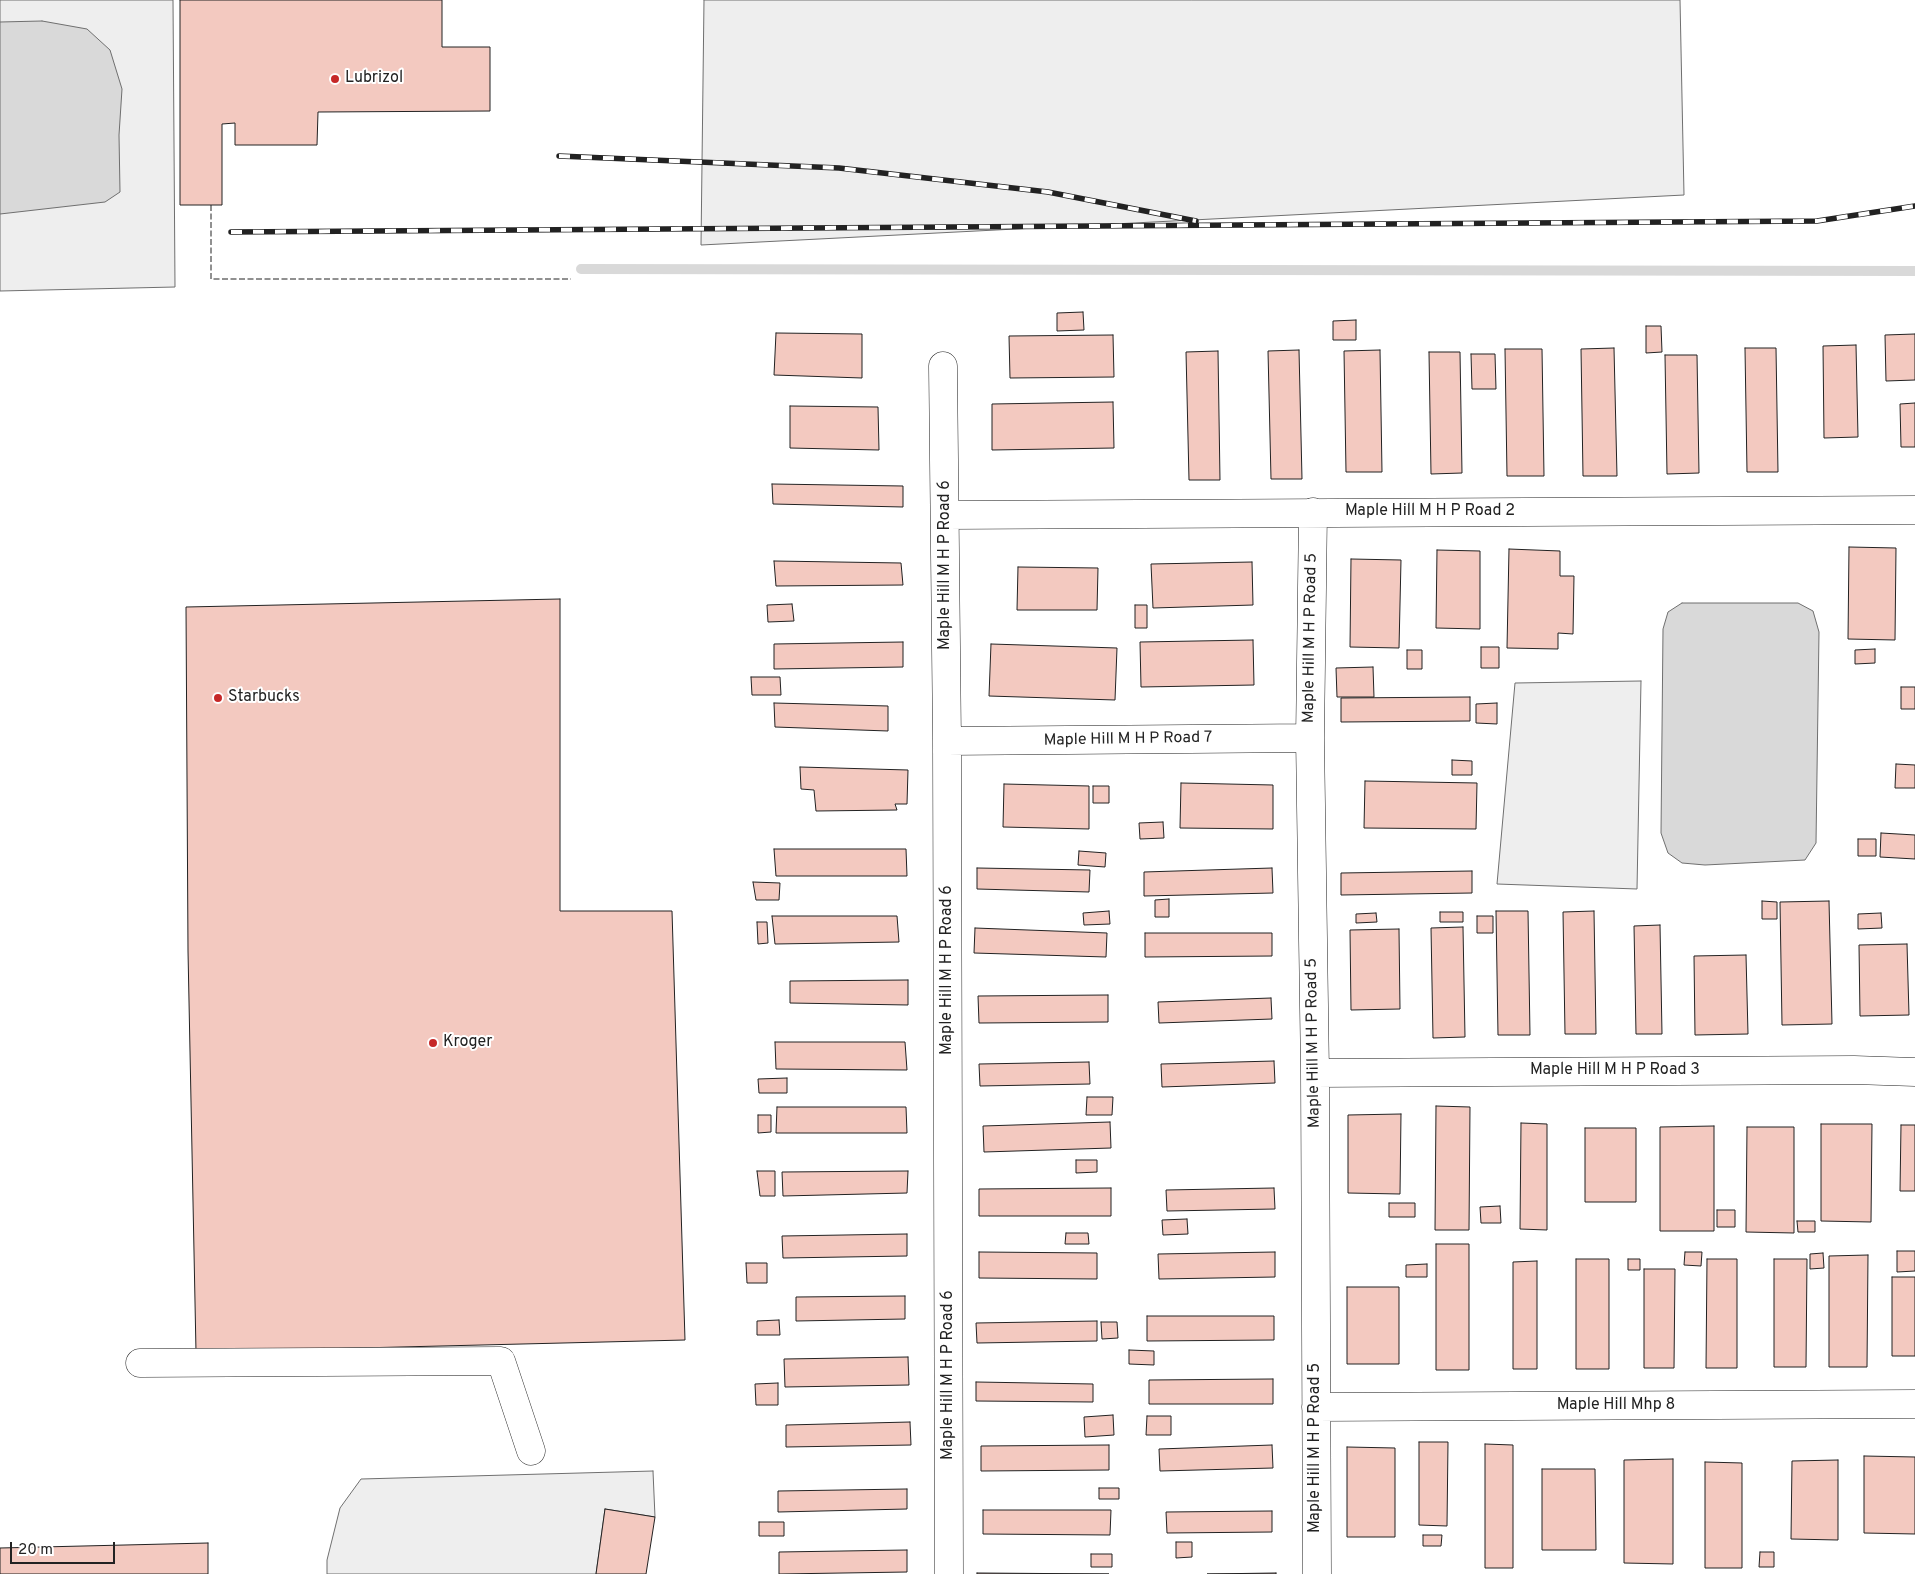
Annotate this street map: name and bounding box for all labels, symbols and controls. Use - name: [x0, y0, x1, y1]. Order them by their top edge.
- place label: Lubrizol: [345, 69, 403, 89]
- marker: Lubrizol: [329, 73, 341, 85]
- street label: Maple Hill M H P Road 6: [936, 480, 956, 650]
- street label: Maple Hill M H P Road 2: [1345, 502, 1515, 522]
- street label: Maple Hill M H P Road 5: [1300, 553, 1322, 723]
- place label: Starbucks: [228, 688, 300, 708]
- marker: Starbucks: [212, 692, 224, 704]
- street label: Maple Hill M H P Road 7: [1044, 729, 1212, 751]
- street label: Maple Hill M H P Road 6: [938, 885, 958, 1055]
- street label: Maple Hill M H P Road 5: [1303, 958, 1325, 1128]
- place label: Kroger: [443, 1033, 492, 1053]
- marker: Kroger: [427, 1037, 439, 1049]
- street label: Maple Hill M H P Road 3: [1530, 1061, 1700, 1081]
- street label: Maple Hill M H P Road 6: [939, 1290, 959, 1460]
- street label: Maple Hill M H P Road 5: [1306, 1363, 1326, 1533]
- street label: Maple Hill Mhp 8: [1557, 1396, 1675, 1416]
- scale bar: [12, 1532, 118, 1564]
- text: 20 m: [18, 1541, 53, 1560]

